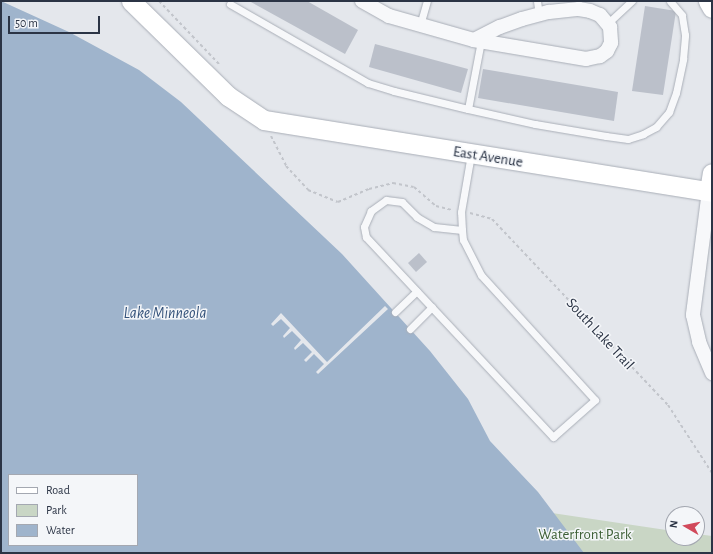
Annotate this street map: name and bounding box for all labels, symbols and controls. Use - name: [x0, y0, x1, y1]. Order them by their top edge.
- scale bar: [10, 8, 102, 34]
- text: 50 m: [15, 17, 38, 29]
- street label: East Avenue: [452, 143, 524, 171]
- street label: South Lake Trail: [562, 294, 638, 374]
- water label: Lake Minneola: [124, 303, 206, 323]
- legend: [8, 474, 138, 546]
- text: Road: [46, 484, 70, 496]
- text: Park: [46, 504, 67, 516]
- north arrow: [665, 506, 705, 546]
- text: N: [668, 520, 680, 529]
- text: Water: [46, 524, 75, 536]
- park label: Waterfront Park: [538, 526, 632, 544]

